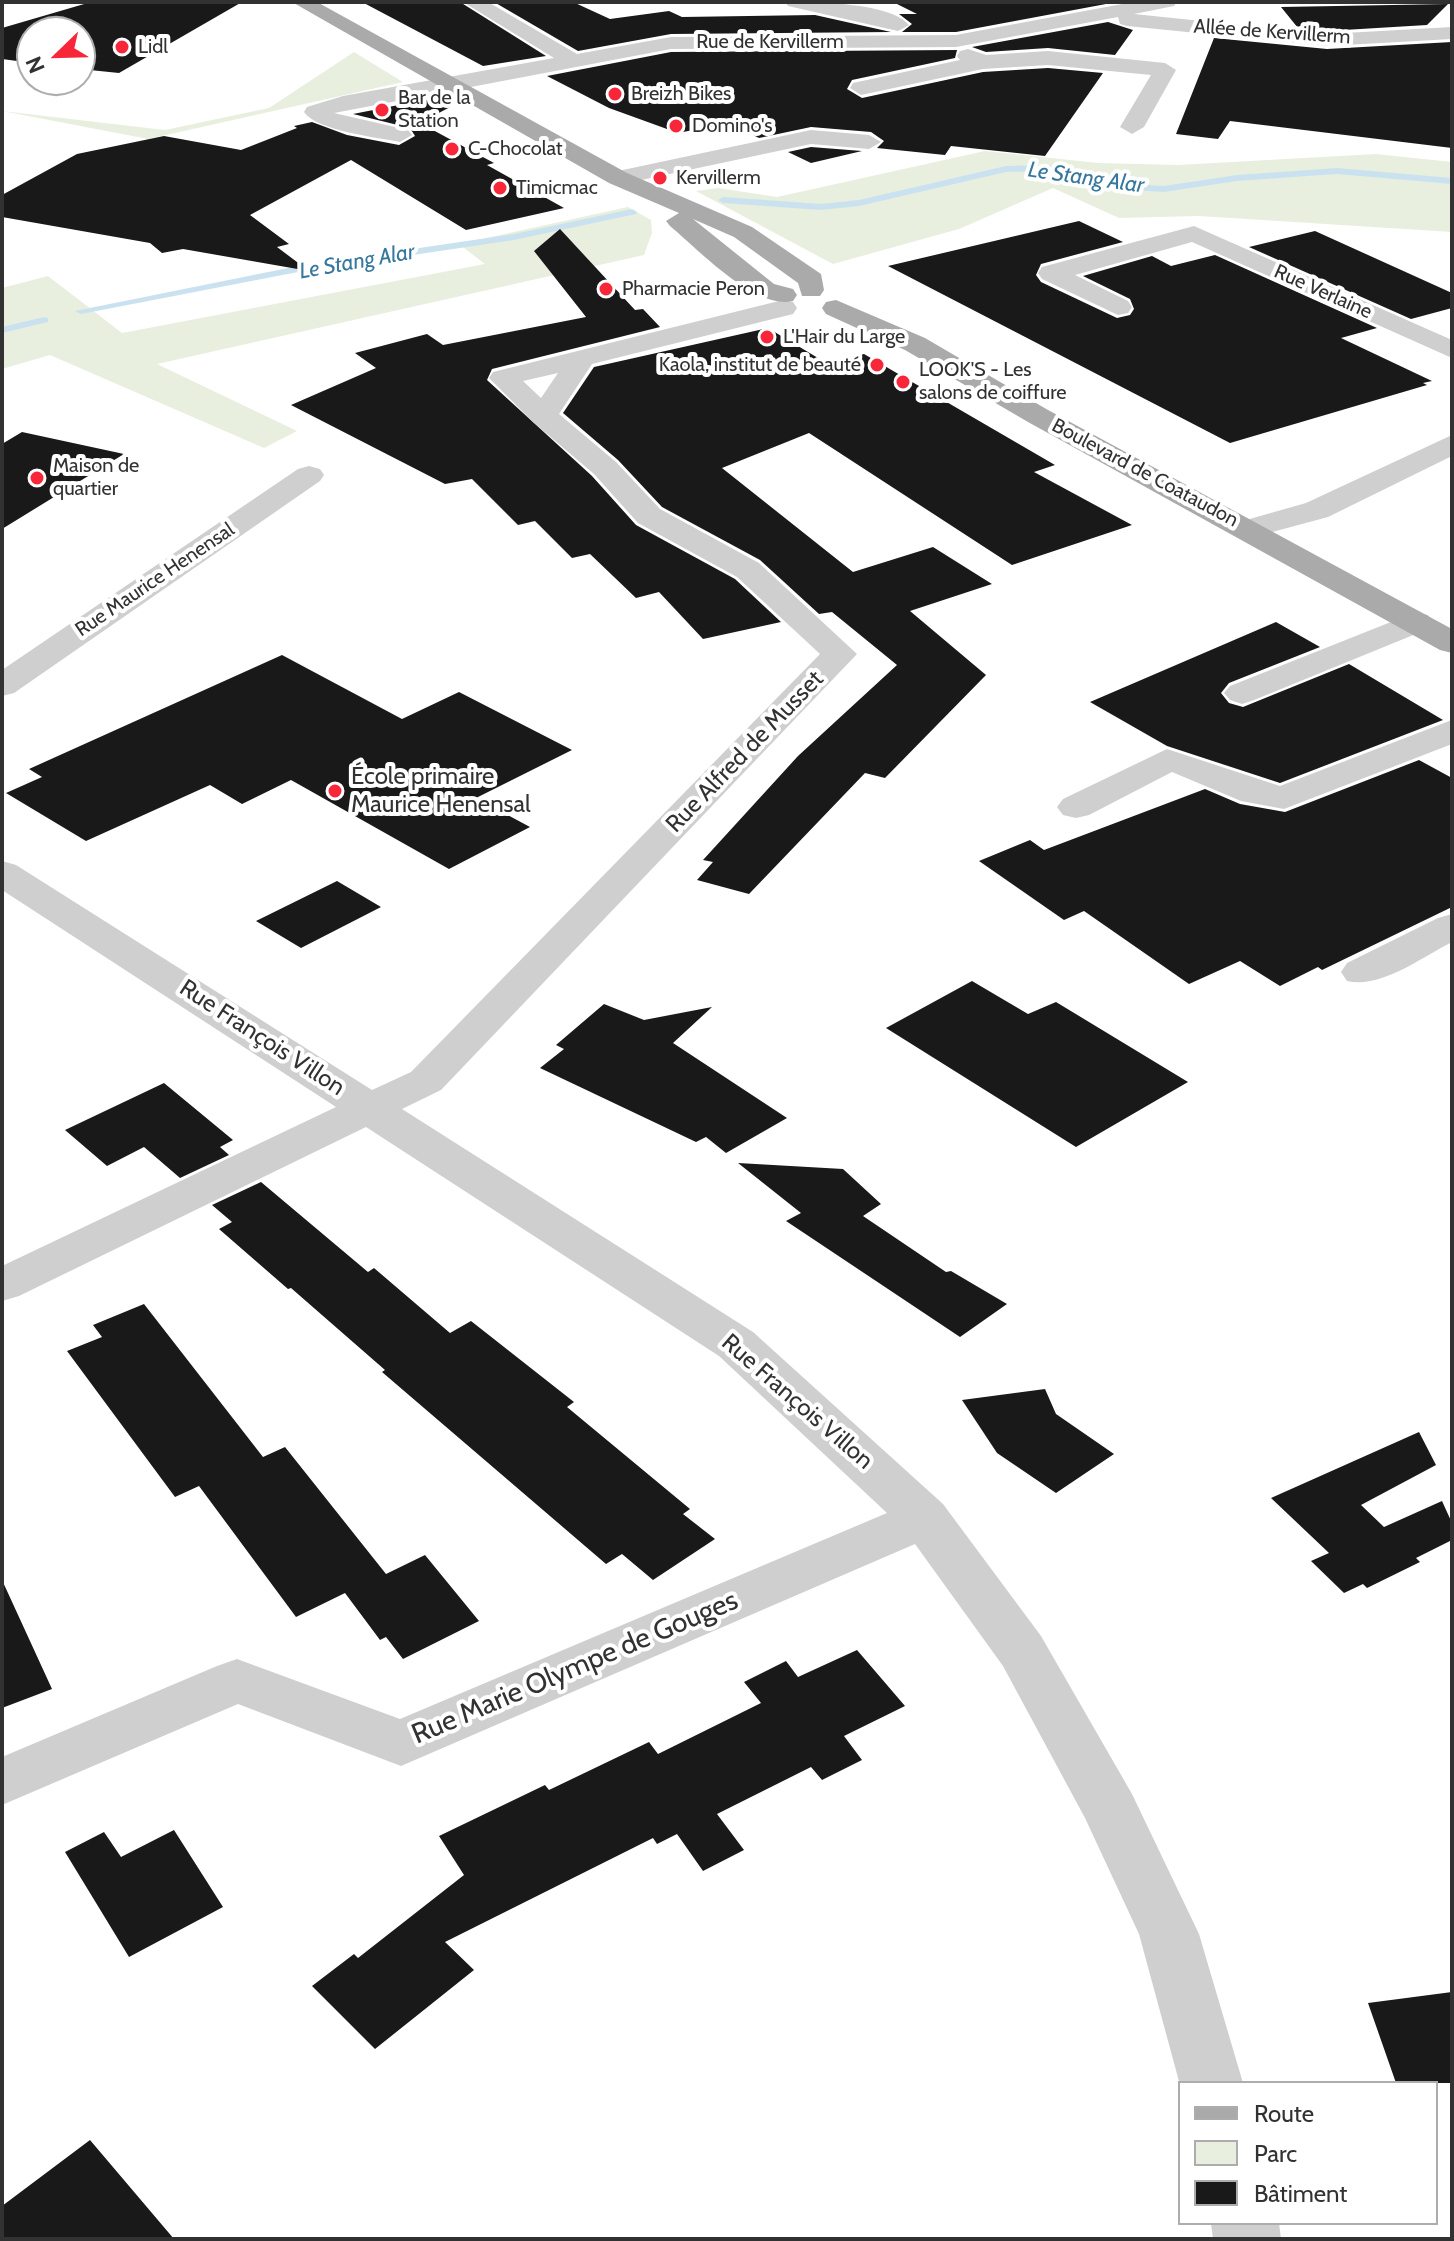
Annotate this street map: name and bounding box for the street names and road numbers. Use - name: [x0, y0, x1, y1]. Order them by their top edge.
- street label: Allée de Kervillerm: [1193, 15, 1351, 49]
- street label: Rue de Kervillerm: [696, 30, 844, 54]
- street label: Rue Verlaine: [1270, 260, 1376, 324]
- street label: Boulevard de Coataudon: [1048, 414, 1242, 532]
- street label: Rue Maurice Henensal: [71, 518, 239, 642]
- street label: Rue Alfred de Musset: [660, 665, 830, 839]
- street label: Rue François Villon: [174, 974, 350, 1102]
- street label: Rue François Villon: [715, 1328, 879, 1476]
- street label: Rue Marie Olympe de Gouges: [407, 1584, 743, 1752]

